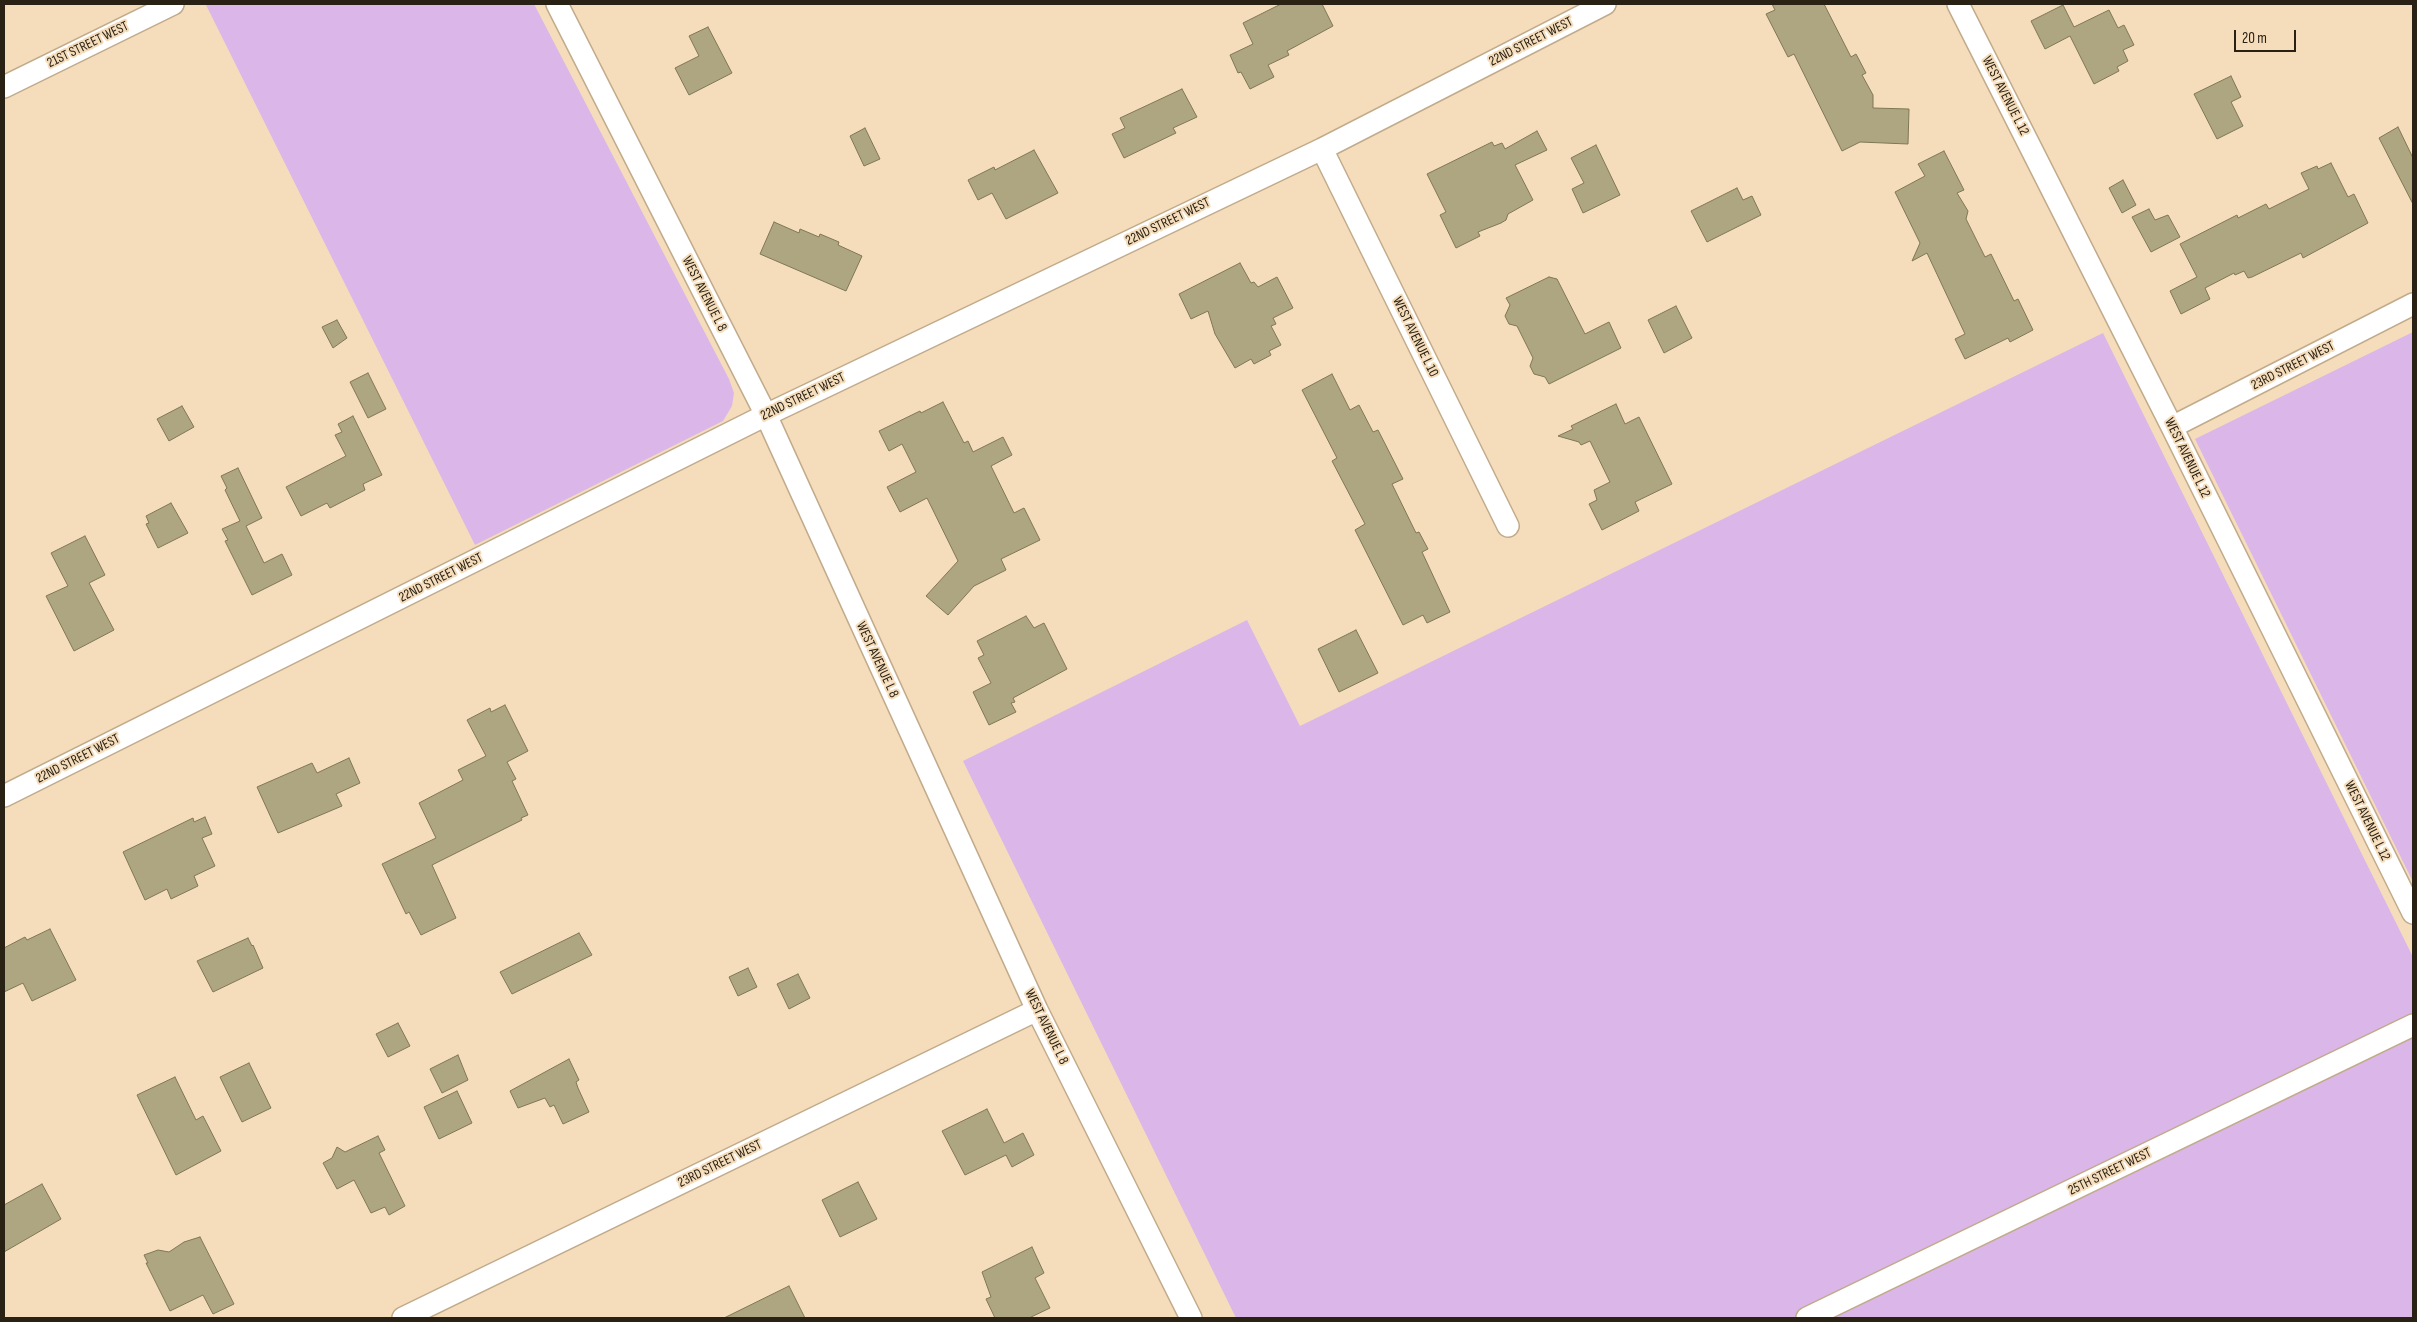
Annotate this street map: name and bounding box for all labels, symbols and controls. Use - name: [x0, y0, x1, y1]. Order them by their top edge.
- street label: 22ND STREET WEST: [1486, 14, 1576, 70]
- street label: 21ST STREET WEST: [45, 18, 131, 72]
- scale bar: [2237, 20, 2300, 52]
- text: 20 m: [2242, 29, 2267, 48]
- street label: WEST AVENUE L 12: [1978, 54, 2032, 138]
- street label: 22ND STREET WEST: [1123, 194, 1213, 250]
- street label: WEST AVENUE L 8: [678, 254, 730, 334]
- street label: WEST AVENUE L 10: [1388, 294, 1442, 380]
- street label: 23RD STREET WEST: [2249, 338, 2337, 394]
- street label: 22ND STREET WEST: [758, 369, 848, 425]
- street label: WEST AVENUE L 12: [2160, 415, 2214, 501]
- street label: 22ND STREET WEST: [396, 550, 486, 606]
- street label: WEST AVENUE L 8: [852, 619, 902, 701]
- street label: 22ND STREET WEST: [33, 731, 123, 787]
- street label: WEST AVENUE L 12: [2340, 778, 2394, 864]
- street label: WEST AVENUE L 8: [1020, 986, 1072, 1068]
- street label: 23RD STREET WEST: [675, 1136, 765, 1192]
- street label: 25TH STREET WEST: [2066, 1145, 2154, 1199]

